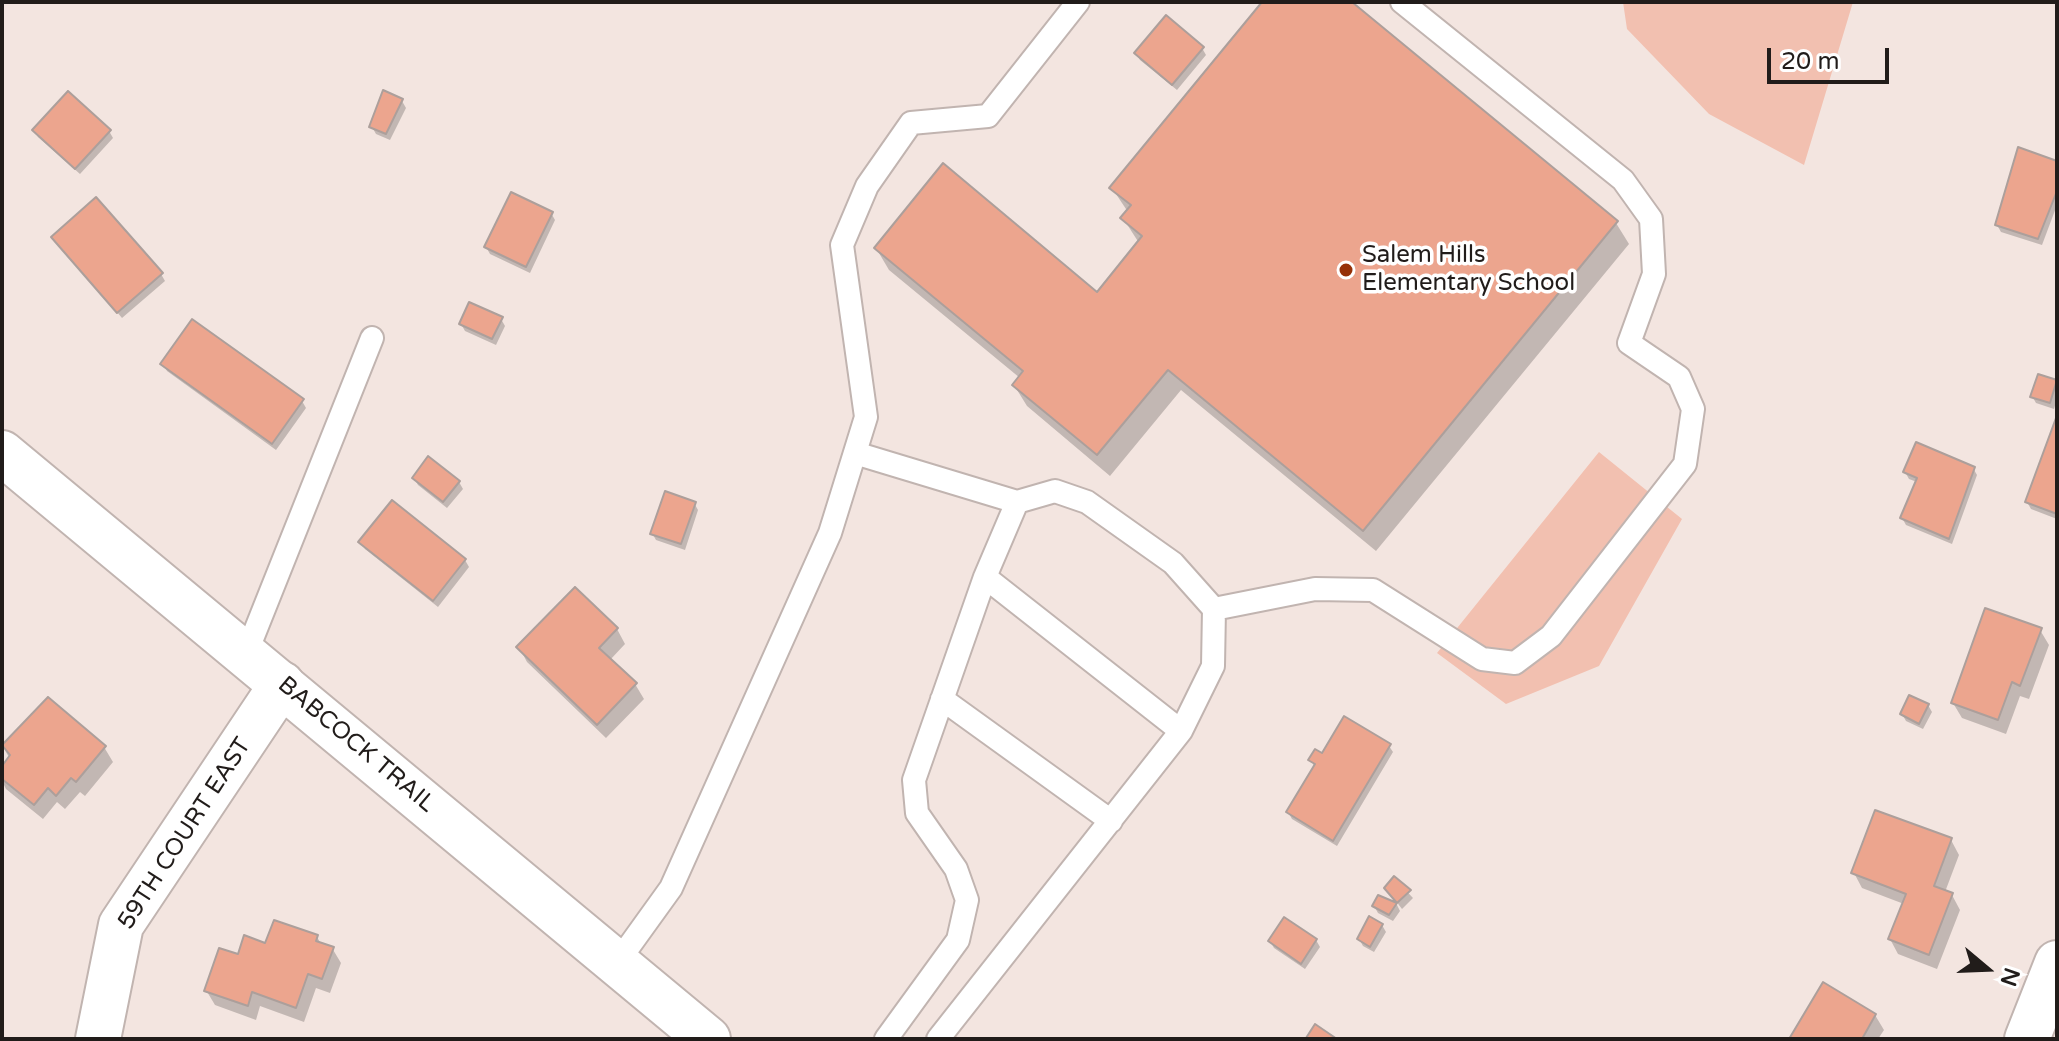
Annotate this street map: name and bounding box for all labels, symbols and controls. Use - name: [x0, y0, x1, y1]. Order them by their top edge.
- scale bar: [1771, 32, 1893, 82]
- text: 20 m: [1781, 47, 1839, 76]
- place label: Salem Hills Elementary School: [1362, 242, 1575, 298]
- marker: Salem Hills Elementary School: [1337, 261, 1355, 279]
- street label: BABCOCK TRAIL: [272, 671, 440, 819]
- street label: 59TH COURT EAST: [112, 733, 258, 935]
- north arrow: [1947, 929, 2027, 1009]
- text: N: [1995, 964, 2025, 989]

